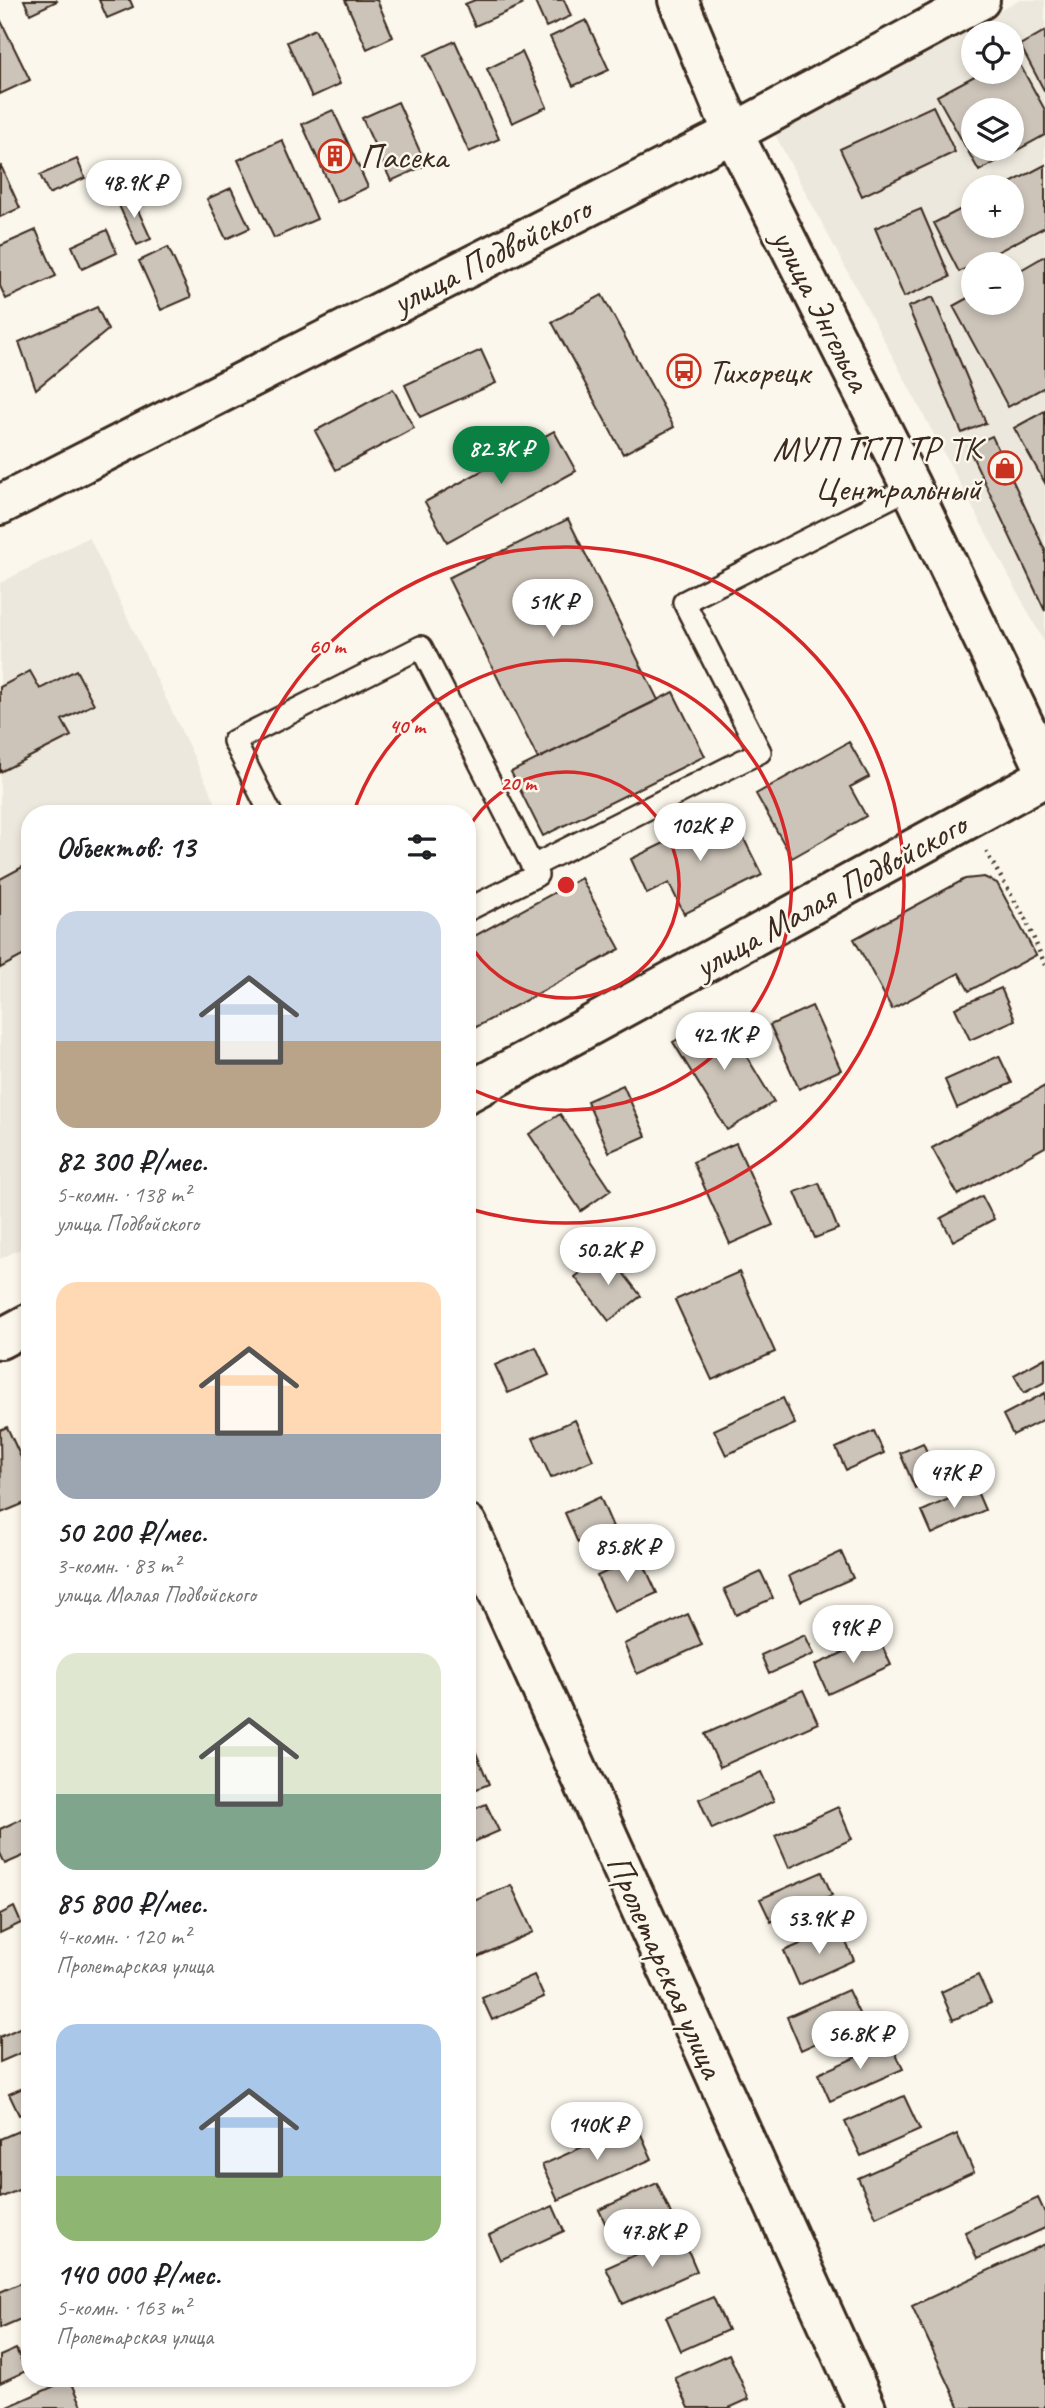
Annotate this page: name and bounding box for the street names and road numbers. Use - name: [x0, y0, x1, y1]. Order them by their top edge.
- street label: улица Подвойского: [382, 184, 601, 326]
- street label: улица Энгельса: [761, 220, 882, 401]
- street label: улица Малая Подвойского: [685, 800, 977, 990]
- street label: Пролетарская улица: [596, 1848, 736, 2086]

